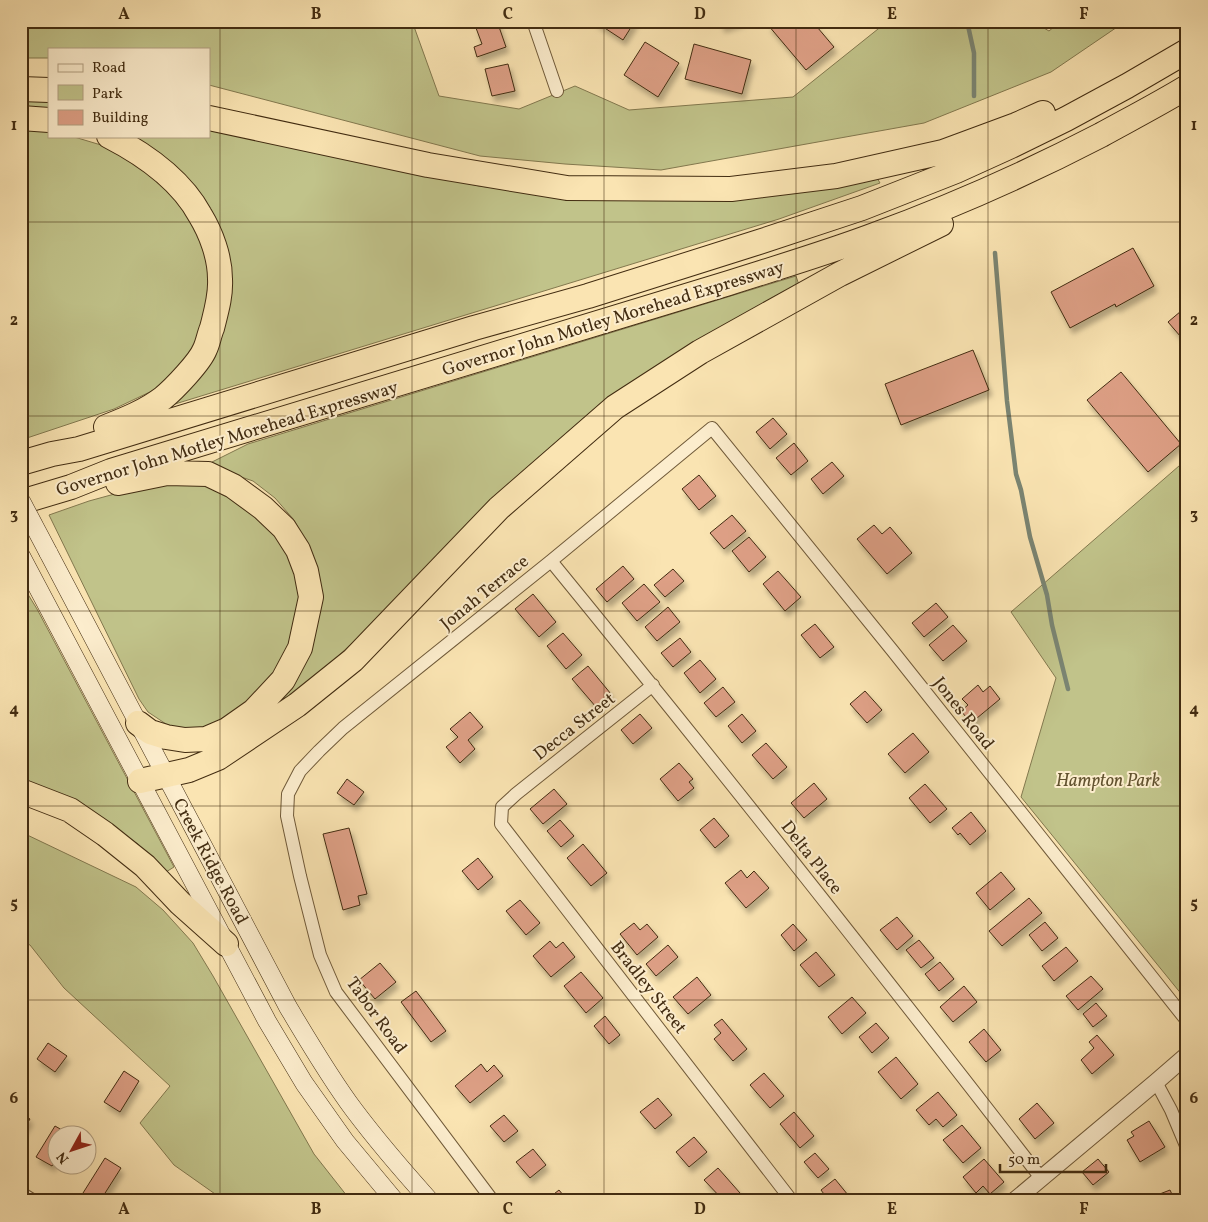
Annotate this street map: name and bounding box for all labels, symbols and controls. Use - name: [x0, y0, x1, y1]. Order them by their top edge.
- text: A: [118, 4, 130, 26]
- text: B: [311, 4, 322, 26]
- text: C: [503, 4, 513, 26]
- text: D: [694, 4, 706, 26]
- text: E: [887, 4, 897, 26]
- text: F: [1079, 4, 1089, 26]
- legend: [48, 48, 210, 138]
- text: Road: [92, 58, 126, 79]
- text: Park: [92, 84, 123, 105]
- text: Building: [92, 108, 149, 129]
- text: 1: [11, 115, 17, 137]
- text: 1: [1191, 115, 1197, 137]
- street label: Governor John Motley Morehead Expressway: [439, 255, 788, 383]
- text: 2: [10, 310, 18, 332]
- text: 2: [1190, 310, 1198, 332]
- street label: Governor John Motley Morehead Expressway: [53, 375, 402, 503]
- text: 3: [10, 504, 18, 526]
- text: 3: [1190, 504, 1198, 526]
- street label: Jonah Terrace: [435, 550, 535, 637]
- street label: Jones Road: [926, 672, 999, 756]
- street label: Decca Street: [529, 687, 621, 767]
- text: 4: [9, 699, 19, 721]
- text: 4: [1189, 699, 1199, 721]
- park label: Hampton Park: [1056, 769, 1160, 794]
- street label: Creek Ridge Road: [166, 794, 253, 929]
- street label: Delta Place: [774, 816, 848, 900]
- text: 5: [10, 893, 18, 915]
- text: 5: [1190, 893, 1198, 915]
- street label: Bradley Street: [604, 936, 692, 1040]
- street label: Tabor Road: [339, 972, 412, 1059]
- text: 6: [10, 1088, 19, 1110]
- text: 6: [1190, 1088, 1199, 1110]
- north arrow: [48, 1124, 98, 1174]
- scale bar: [1000, 1142, 1107, 1174]
- text: N: [53, 1147, 74, 1167]
- text: 50 m: [1008, 1150, 1040, 1171]
- text: A: [118, 1199, 130, 1221]
- text: B: [311, 1199, 322, 1221]
- text: C: [503, 1199, 513, 1221]
- text: D: [694, 1199, 706, 1221]
- text: E: [887, 1199, 897, 1221]
- text: F: [1079, 1199, 1089, 1221]

